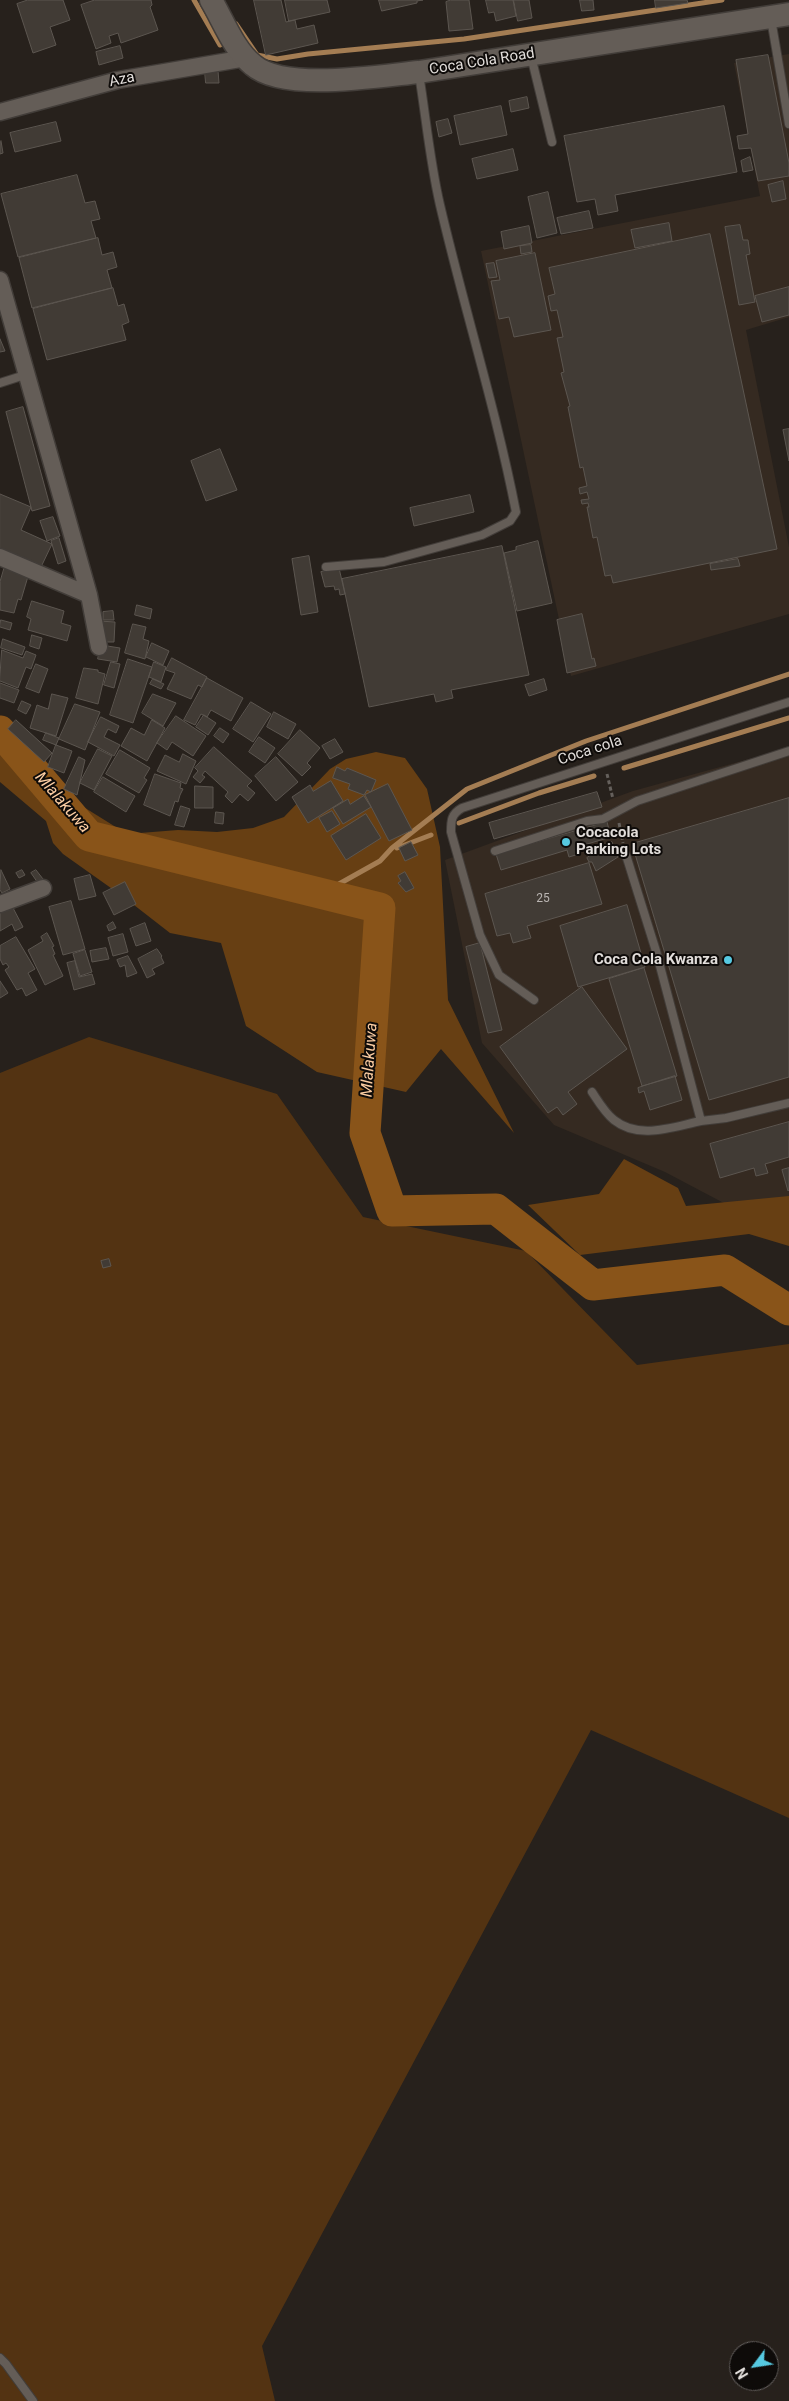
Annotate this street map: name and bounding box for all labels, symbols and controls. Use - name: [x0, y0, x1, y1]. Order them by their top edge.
- street label: Coca Cola Road: [428, 45, 536, 79]
- street label: Aza: [108, 69, 136, 91]
- street label: Coca cola: [556, 732, 624, 770]
- water label: Mlalakuwa: [30, 769, 94, 837]
- place label: Cocacola Parking Lots: [576, 824, 661, 859]
- marker: Cocacola Parking Lots: [560, 836, 572, 848]
- house number: 25: [536, 892, 550, 906]
- place label: Coca Cola Kwanza: [594, 951, 718, 969]
- marker: Coca Cola Kwanza: [722, 954, 734, 966]
- water label: Mlalakuwa: [358, 1022, 382, 1098]
- north arrow: [729, 2341, 779, 2391]
- text: N: [733, 2365, 751, 2382]

